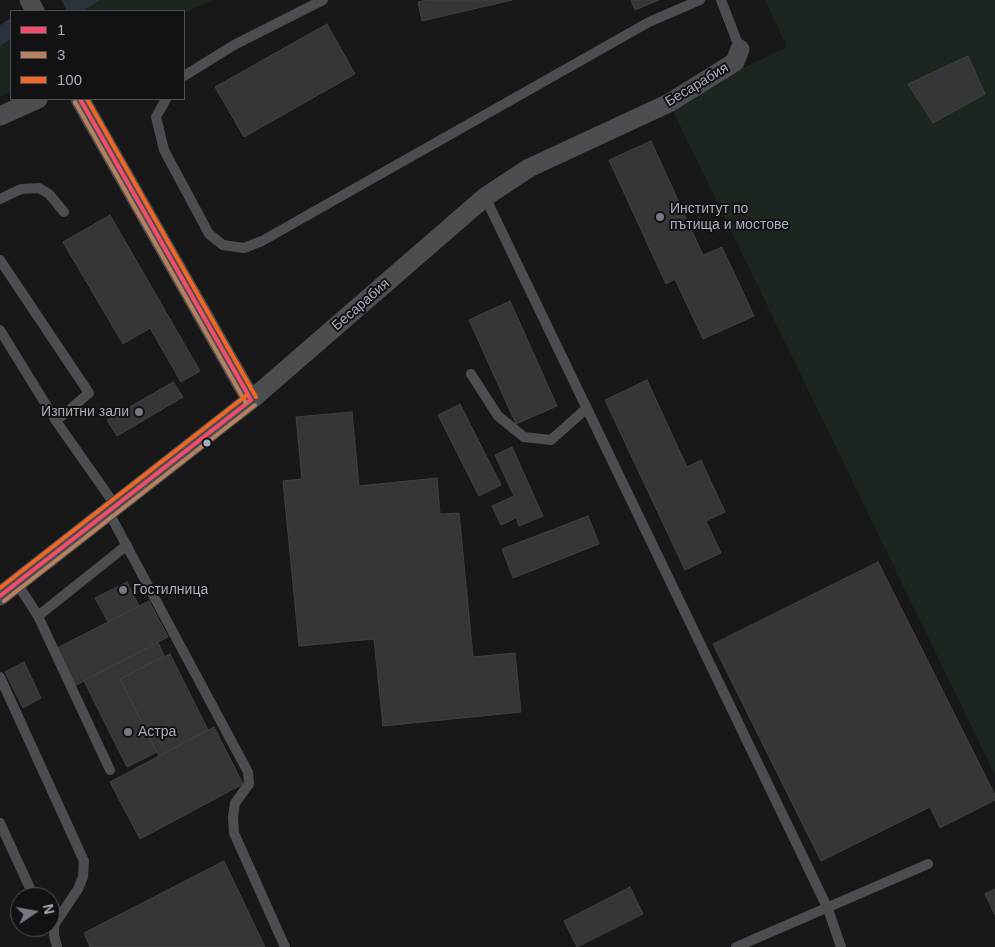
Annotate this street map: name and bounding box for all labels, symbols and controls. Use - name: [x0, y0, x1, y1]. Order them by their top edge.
- legend: [10, 10, 185, 100]
- text: 1: [57, 21, 65, 38]
- text: 3: [57, 46, 65, 63]
- street label: Бесарабия: [662, 60, 732, 110]
- text: 100: [57, 71, 82, 88]
- place label: Институт по пътища и мостове: [670, 201, 789, 233]
- marker: Институт по пътища и мостове: [654, 211, 666, 223]
- street label: Бесарабия: [329, 275, 393, 335]
- place label: Изпитни зали: [41, 404, 129, 420]
- marker: Изпитни зали: [133, 406, 145, 418]
- unlabelled marker: [202, 438, 212, 448]
- place label: Гостилница: [133, 582, 208, 598]
- marker: Гостилница: [117, 584, 129, 596]
- place label: Астра: [138, 724, 176, 740]
- marker: Астра: [122, 726, 134, 738]
- north arrow: [10, 887, 60, 937]
- text: N: [40, 902, 58, 916]

